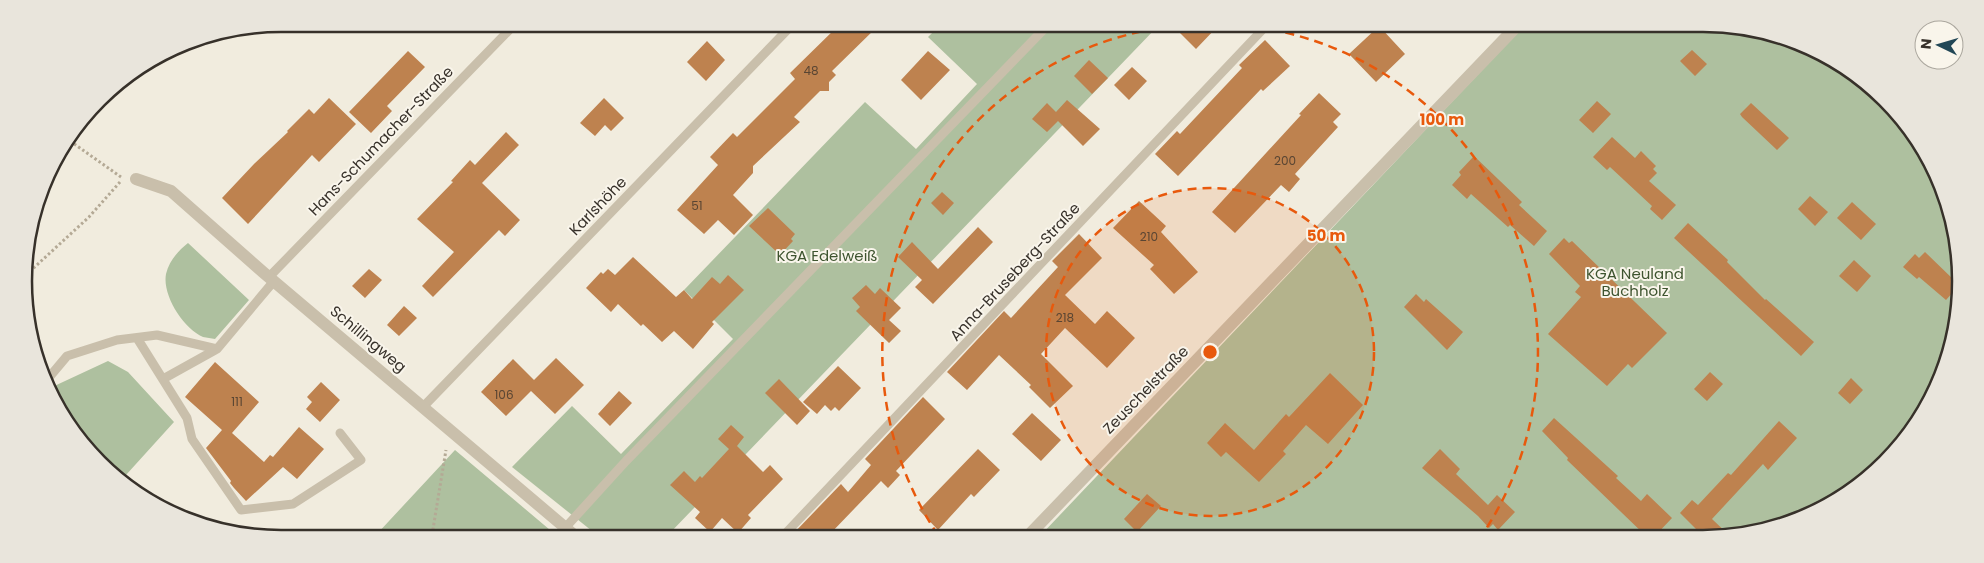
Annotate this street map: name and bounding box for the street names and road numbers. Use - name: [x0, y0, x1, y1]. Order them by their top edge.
- street label: Hans-Schumacher-Straße: [304, 61, 458, 220]
- street label: Karlshöhe: [564, 172, 631, 240]
- street label: Anna-Bruseberg-Straße: [945, 198, 1084, 345]
- street label: Schillingweg: [326, 300, 411, 377]
- street label: Zeuschelstraße: [1098, 341, 1193, 438]

